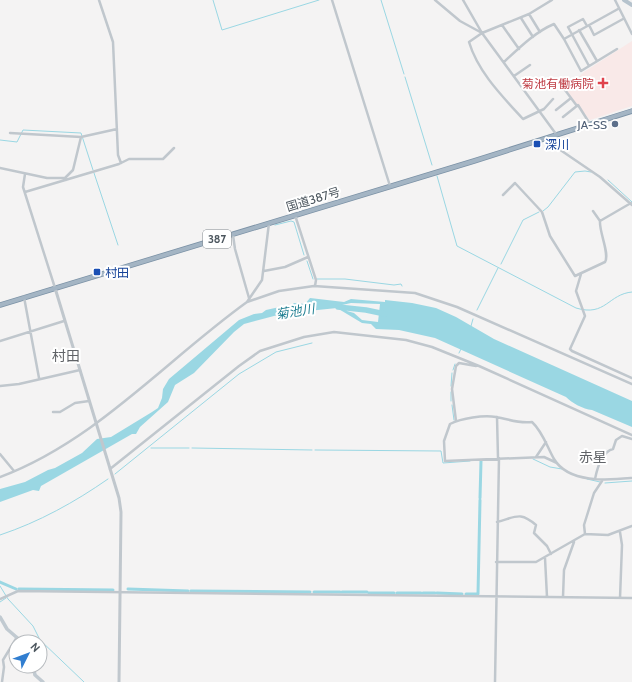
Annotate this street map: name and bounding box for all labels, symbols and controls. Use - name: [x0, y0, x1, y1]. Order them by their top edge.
- place label: 菊池有働病院: [522, 76, 594, 91]
- marker: 菊池有働病院: [597, 77, 609, 89]
- place label: JA-SS: [577, 117, 607, 132]
- marker: JA-SS: [610, 119, 620, 129]
- place label: 深川: [545, 137, 569, 152]
- marker: 深川: [532, 139, 542, 149]
- street label: 国道387号: [284, 184, 342, 214]
- road number: 387: [203, 230, 231, 248]
- place label: 村田: [105, 265, 129, 280]
- marker: 村田: [92, 267, 102, 277]
- water label: 菊池川: [274, 300, 317, 322]
- district label: 村田: [52, 347, 80, 365]
- district label: 赤星: [579, 448, 607, 466]
- north arrow: [8, 634, 48, 674]
- text: N: [28, 640, 43, 655]

